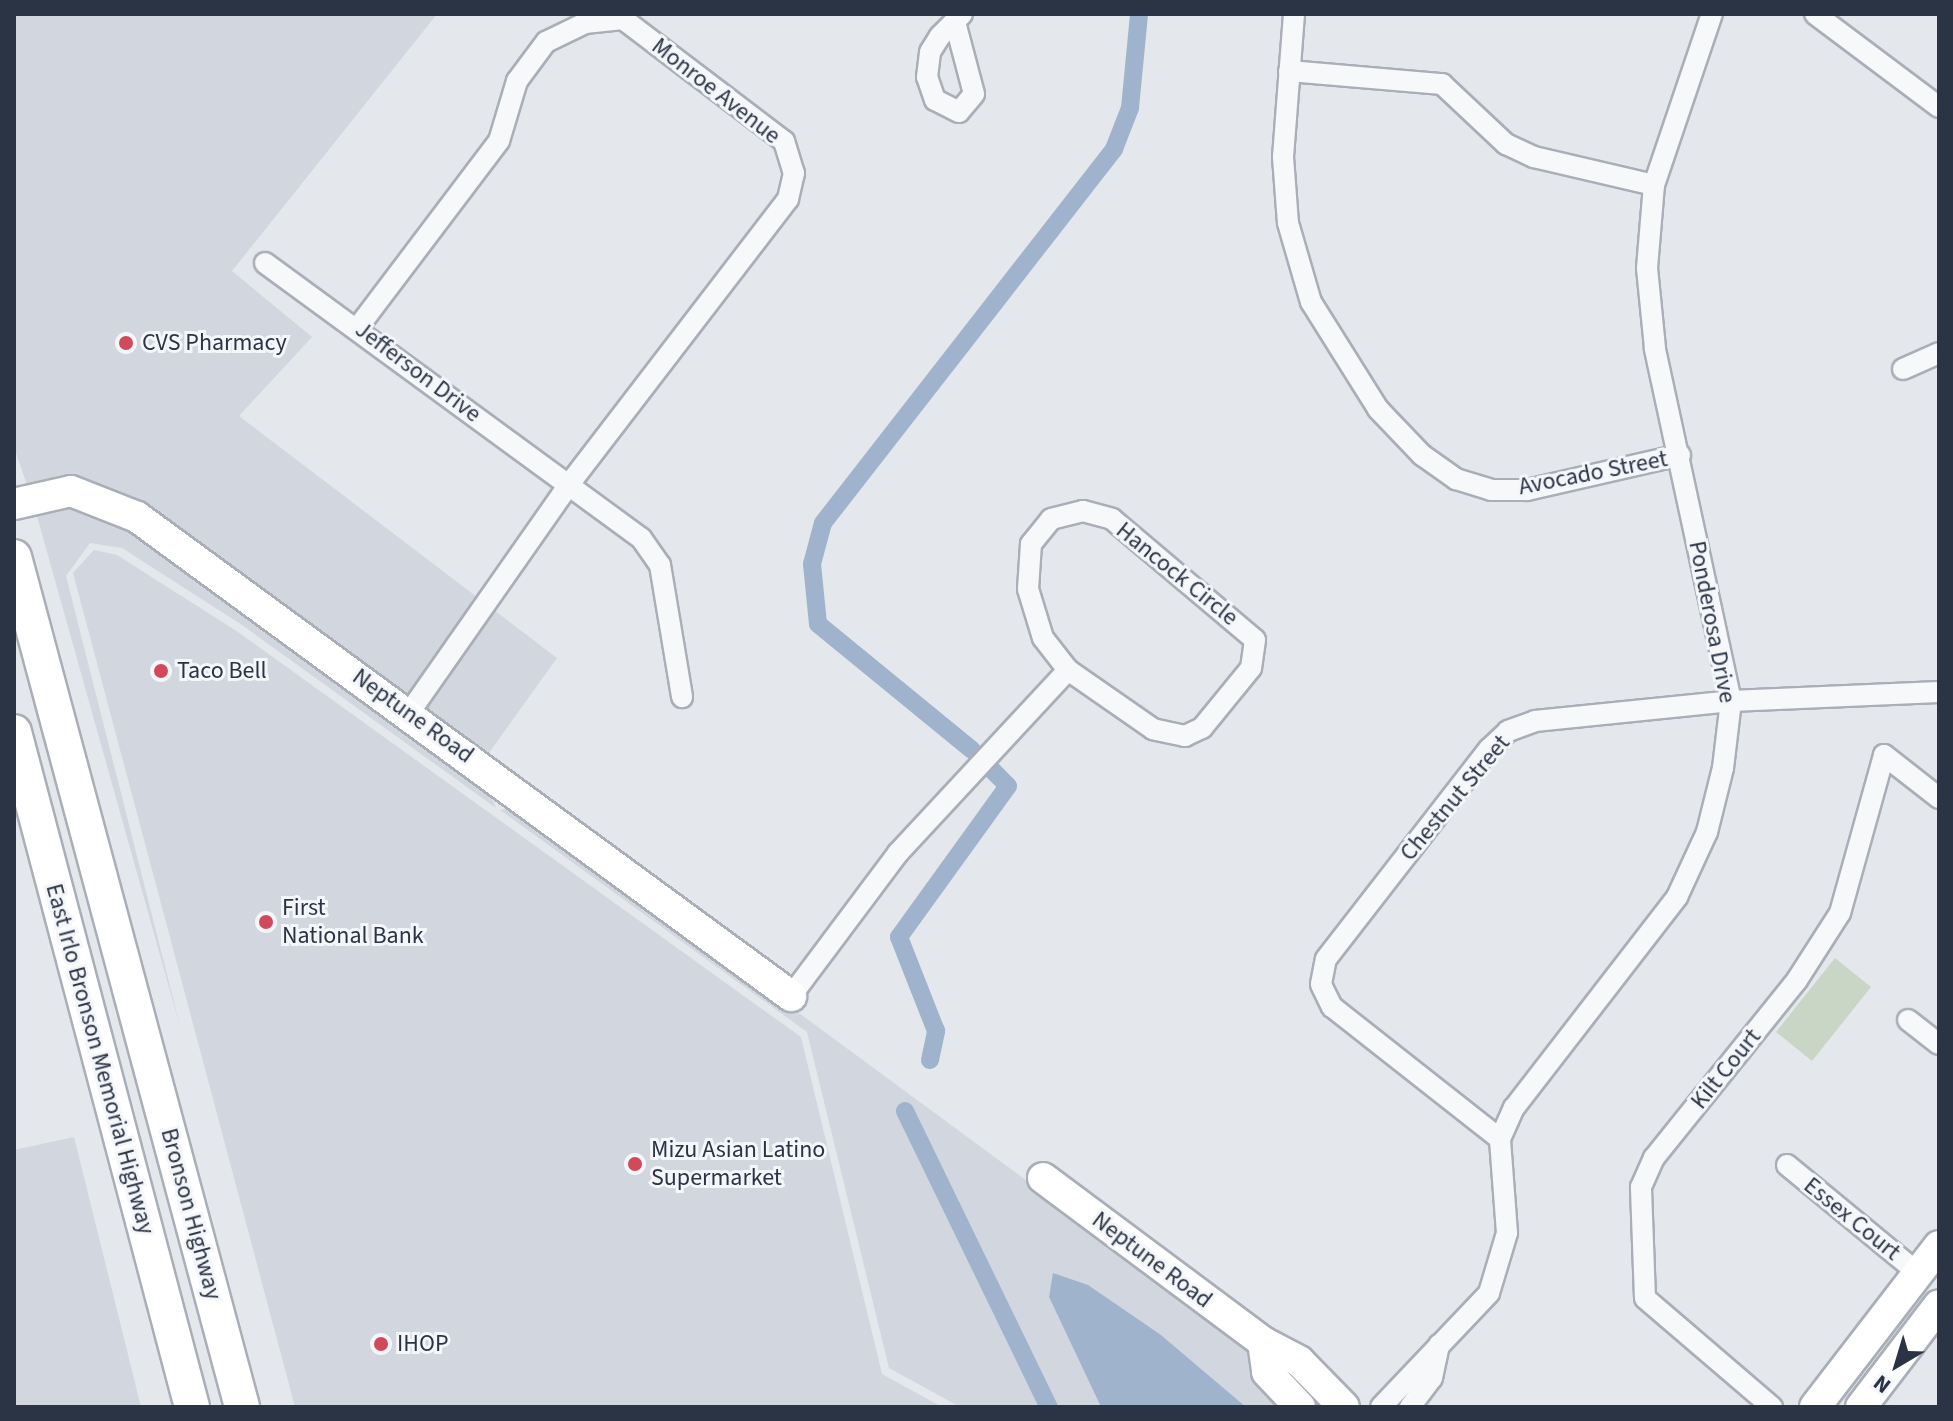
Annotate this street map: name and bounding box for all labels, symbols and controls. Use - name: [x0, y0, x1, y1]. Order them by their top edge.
- street label: Monroe Avenue: [646, 32, 786, 150]
- street label: Jefferson Drive: [349, 315, 487, 429]
- place label: CVS Pharmacy: [142, 329, 287, 357]
- marker: CVS Pharmacy: [117, 334, 135, 352]
- street label: Avocado Street: [1516, 444, 1670, 502]
- street label: Hancock Circle: [1110, 516, 1244, 632]
- street label: Ponderosa Drive: [1682, 539, 1742, 705]
- place label: Taco Bell: [177, 657, 267, 685]
- marker: Taco Bell: [152, 662, 170, 680]
- street label: Neptune Road: [347, 662, 479, 770]
- street label: Chestnut Street: [1394, 729, 1516, 867]
- street label: East Irlo Bronson Memorial Highway: [39, 881, 161, 1237]
- place label: First National Bank: [282, 894, 424, 950]
- marker: First National Bank: [257, 913, 275, 931]
- street label: Kilt Court: [1685, 1023, 1767, 1115]
- street label: Bronson Highway: [154, 1125, 228, 1303]
- place label: Mizu Asian Latino Supermarket: [651, 1136, 825, 1192]
- marker: Mizu Asian Latino Supermarket: [626, 1155, 644, 1173]
- street label: Essex Court: [1798, 1171, 1906, 1267]
- street label: Neptune Road: [1086, 1206, 1218, 1314]
- north arrow: [1857, 1325, 1937, 1405]
- place label: IHOP: [397, 1330, 448, 1358]
- marker: IHOP: [372, 1335, 390, 1353]
- text: N: [1867, 1367, 1898, 1401]

